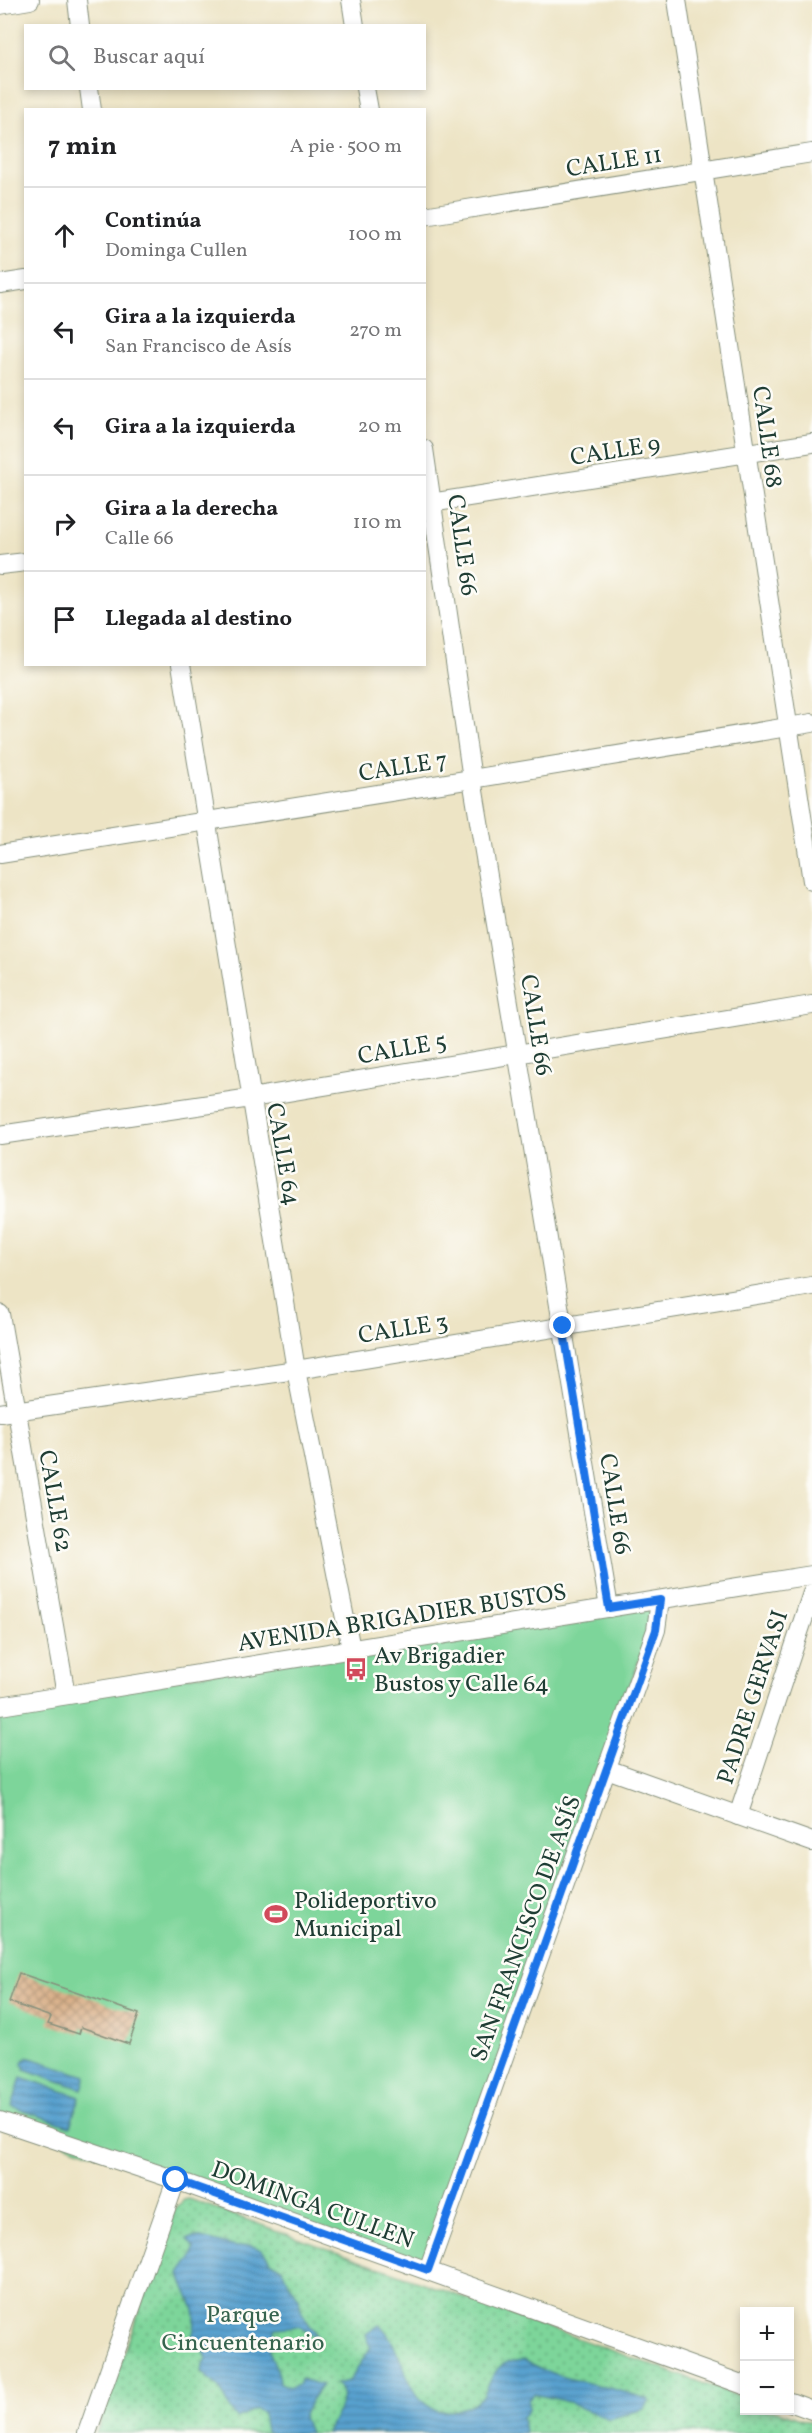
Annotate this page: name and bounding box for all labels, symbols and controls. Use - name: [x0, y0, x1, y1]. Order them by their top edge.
- search box: [24, 24, 426, 90]
- icon: search: [45, 41, 78, 74]
- text: Buscar aquí: [93, 42, 205, 73]
- text: 7 min: [48, 129, 117, 165]
- text: A pie · 500 m: [290, 133, 402, 161]
- street label: CALLE 11: [564, 139, 665, 187]
- text: Continúa: [105, 206, 202, 237]
- icon: ahead: [48, 219, 81, 252]
- text: 100 m: [348, 221, 402, 249]
- text: Dominga Cullen: [105, 237, 248, 265]
- text: Gira a la izquierda: [105, 302, 296, 333]
- icon: left: [48, 315, 81, 348]
- text: 270 m: [349, 317, 402, 345]
- text: San Francisco de Asís: [105, 333, 292, 361]
- street label: CALLE 68: [742, 384, 790, 490]
- icon: left: [48, 411, 81, 444]
- text: Gira a la izquierda: [105, 412, 296, 443]
- text: 20 m: [358, 413, 402, 441]
- street label: CALLE 9: [568, 428, 663, 476]
- street label: CALLE 66: [437, 492, 485, 598]
- text: Gira a la derecha: [105, 494, 278, 525]
- icon: right: [48, 507, 81, 540]
- text: 110 m: [353, 509, 402, 537]
- text: Calle 66: [105, 525, 174, 553]
- icon: arrive: [48, 603, 81, 636]
- text: Llegada al destino: [105, 604, 292, 635]
- street label: CALLE 7: [356, 744, 450, 792]
- street label: CALLE 66: [510, 972, 560, 1079]
- street label: CALLE 5: [355, 1025, 449, 1075]
- street label: CALLE 64: [256, 1100, 308, 1208]
- street label: CALLE 3: [356, 1306, 451, 1354]
- route end: [549, 1312, 575, 1338]
- street label: CALLE 62: [28, 1448, 80, 1555]
- street label: CALLE 66: [589, 1451, 639, 1558]
- street label: AVENIDA BRIGADIER BUSTOS: [235, 1576, 569, 1662]
- street label: PADRE GERVASI: [710, 1606, 798, 1789]
- place label: Av Brigadier Bustos y Calle 64: [374, 1640, 549, 1702]
- bus stop icon: Av Brigadier Bustos y Calle 64: [343, 1656, 369, 1682]
- street label: SAN FRANCISCO DE ASÍS: [463, 1791, 591, 2066]
- place label: Polideportivo Municipal: [294, 1885, 437, 1947]
- sports icon: Polideportivo Municipal: [263, 1901, 289, 1927]
- street label: DOMINGA CULLEN: [206, 2153, 418, 2258]
- route start: [162, 2166, 188, 2192]
- park label: Parque Cincuentenario: [161, 2299, 325, 2361]
- map controls: [740, 2307, 794, 2415]
- button: +: [740, 2307, 794, 2361]
- button: −: [740, 2361, 794, 2415]

